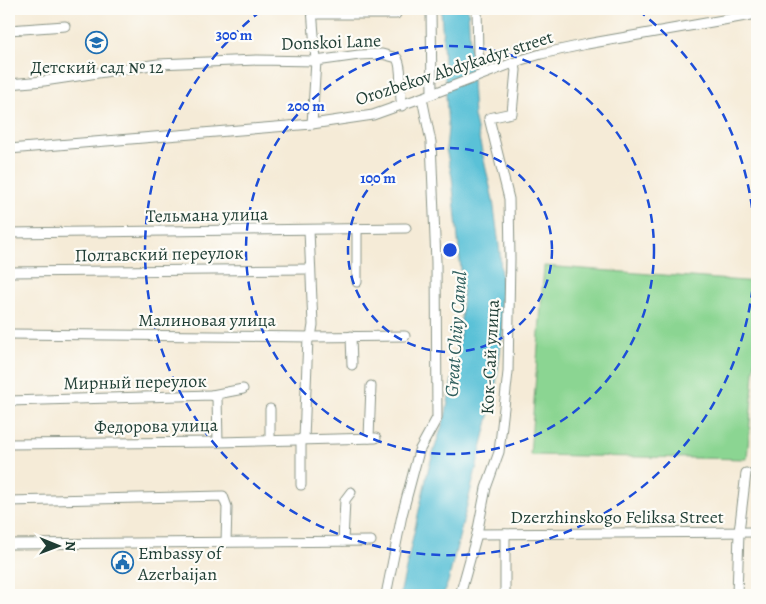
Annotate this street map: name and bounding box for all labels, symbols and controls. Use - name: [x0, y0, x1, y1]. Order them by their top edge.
- text: 300 m: [216, 25, 253, 45]
- street label: Orozbekov Abdykadyr street: [352, 25, 556, 111]
- street label: Donskoi Lane: [280, 28, 382, 56]
- school or university icon: Детский сад № 12: [85, 30, 109, 54]
- place label: Детский сад № 12: [30, 55, 164, 79]
- text: 200 m: [287, 96, 325, 116]
- text: 100 m: [360, 168, 396, 188]
- street label: Тельмана улица: [146, 202, 269, 228]
- street label: Полтавский переулок: [74, 241, 244, 267]
- centre of rings: [441, 241, 459, 259]
- water label: Great Chüy Canal: [439, 270, 473, 398]
- street label: Кок-Сай улица: [475, 298, 505, 415]
- street label: Малиновая улица: [138, 308, 276, 332]
- street label: Мирный переулок: [63, 369, 207, 395]
- street label: Федорова улица: [94, 413, 219, 439]
- street label: Dzerzhinskogo Feliksa Street: [510, 505, 724, 529]
- north arrow: [32, 522, 82, 572]
- text: N: [61, 541, 80, 551]
- place label: Embassy of Azerbaijan: [137, 541, 225, 586]
- public building icon: Embassy of Azerbaijan: [110, 551, 134, 575]

